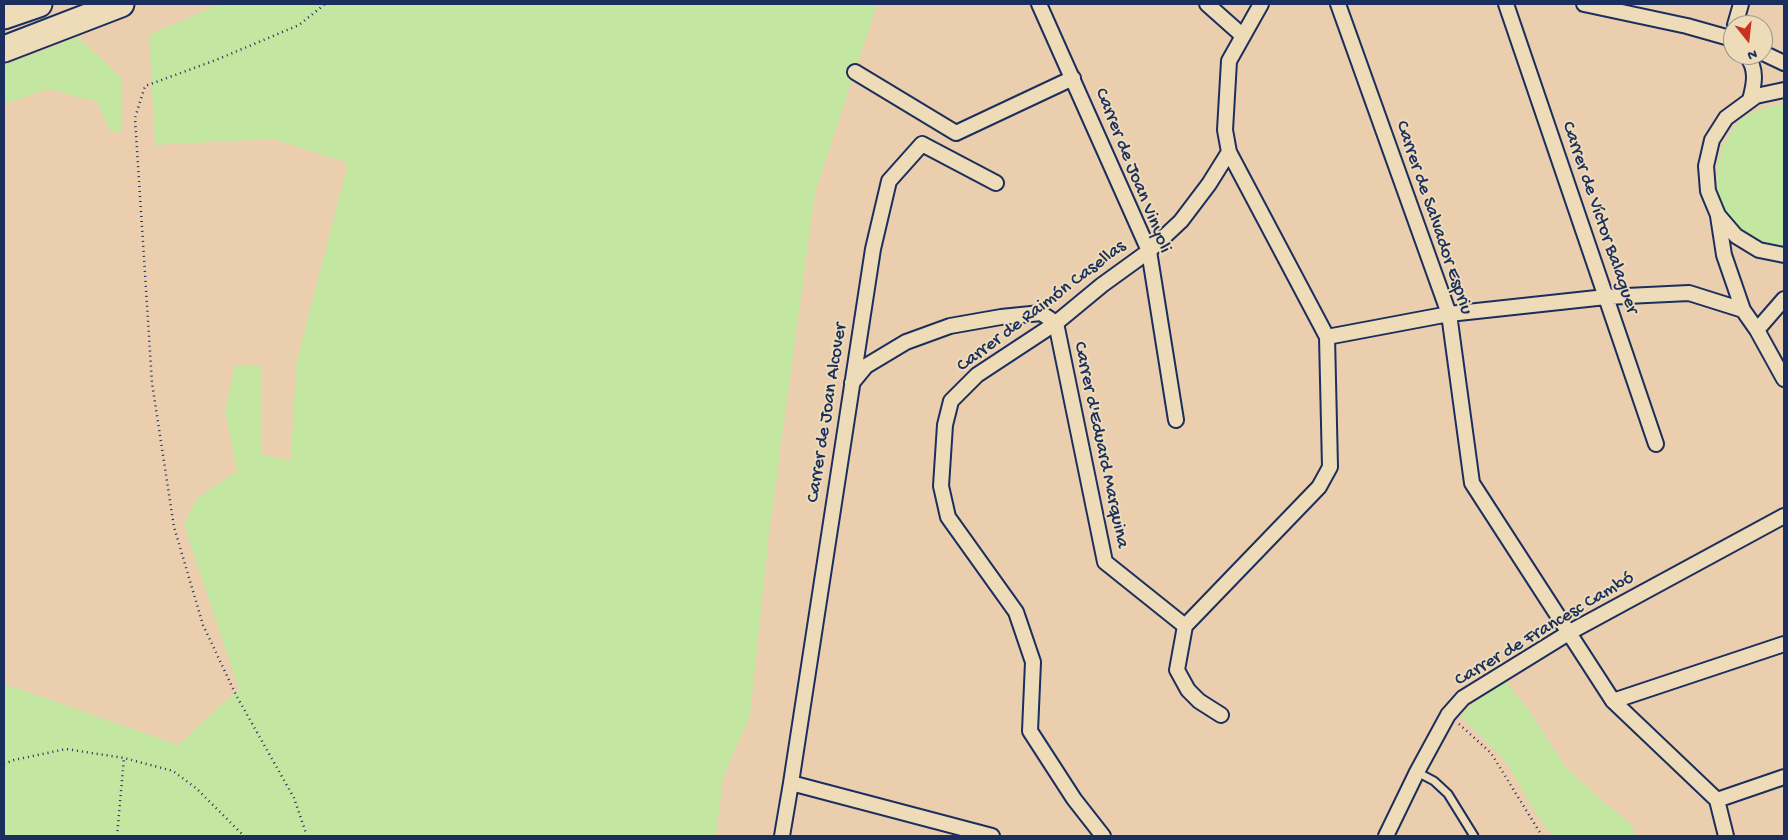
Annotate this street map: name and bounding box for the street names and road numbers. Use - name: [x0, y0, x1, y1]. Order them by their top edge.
- street label: Carrer de Joan Vinyoli: [1088, 85, 1176, 257]
- street label: Carrer de Salvador Espriu: [1389, 118, 1477, 318]
- street label: Carrer de Víctor Balaguer: [1555, 119, 1643, 317]
- street label: Carrer de Raimón Casellas: [953, 236, 1131, 378]
- street label: Carrer de Joan Alcover: [803, 322, 853, 504]
- street label: Carrer d'Eduard Marquina: [1067, 340, 1133, 550]
- street label: Carrer de Francesc Cambó: [1451, 567, 1639, 693]

